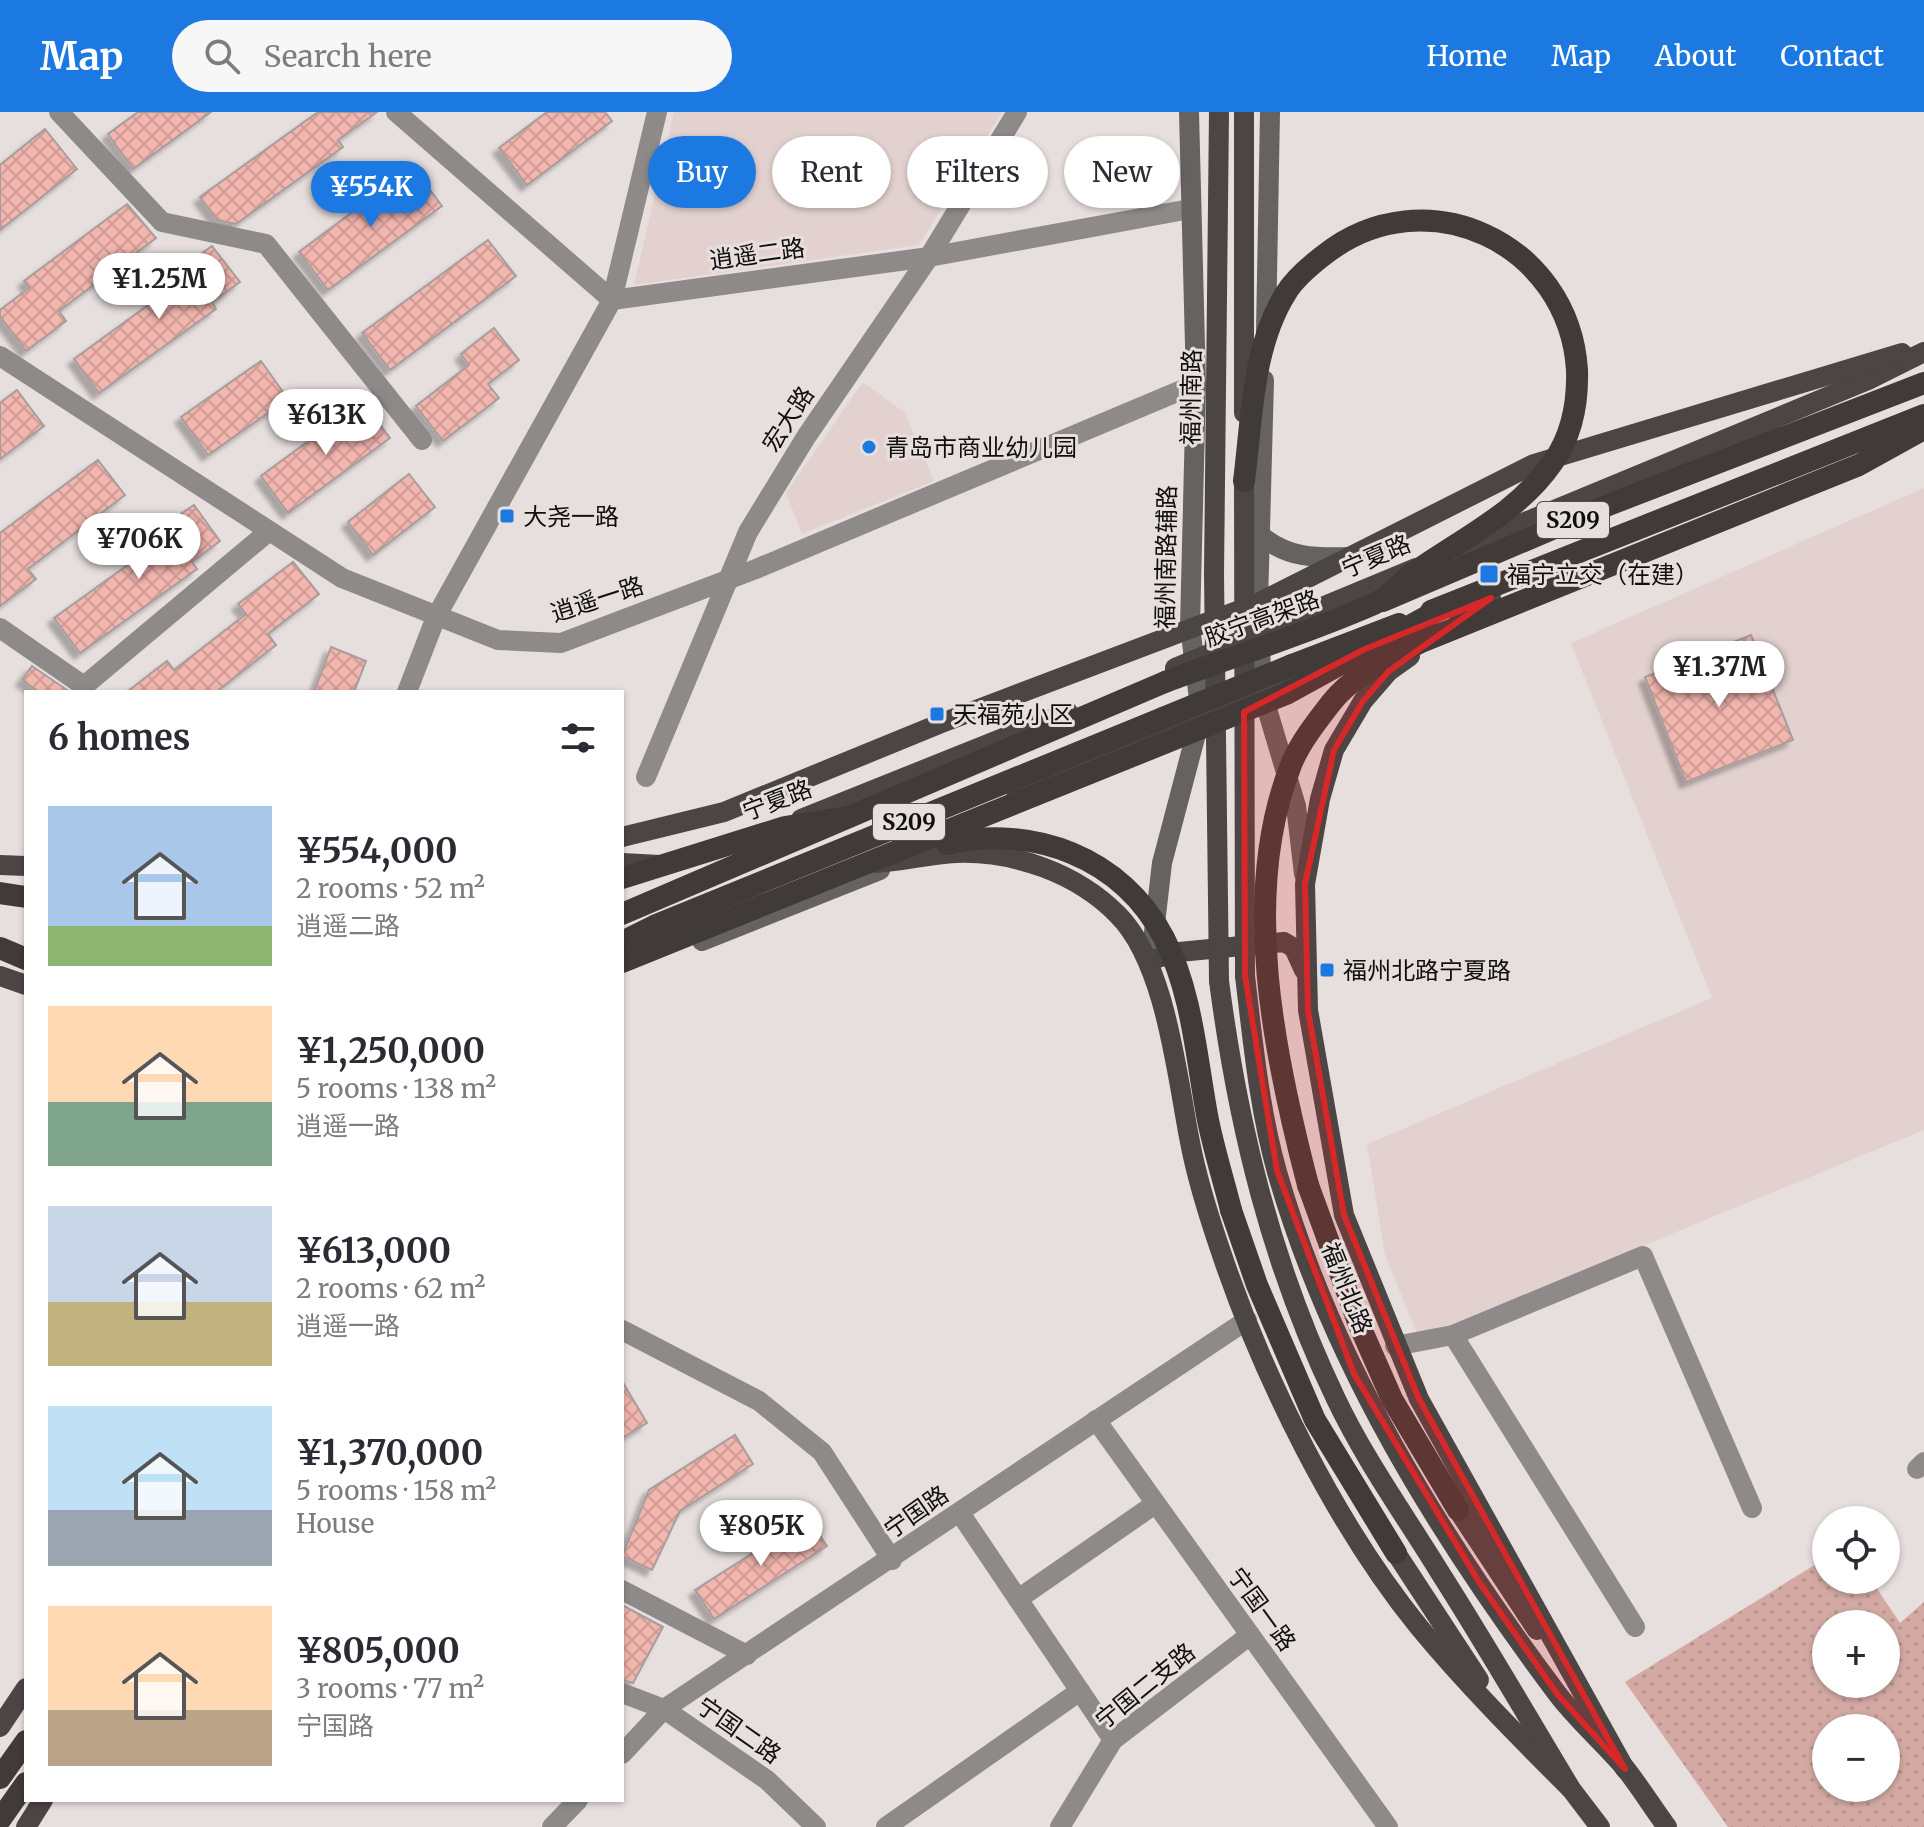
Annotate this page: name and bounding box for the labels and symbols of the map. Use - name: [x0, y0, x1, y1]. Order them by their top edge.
- pin: ¥554K: [315, 161, 427, 229]
- street label: 逍遥二路: [707, 232, 807, 276]
- pin: ¥1.25M: [94, 253, 224, 321]
- street label: 福州南路: [1175, 349, 1207, 445]
- street label: 宏大路: [755, 380, 821, 458]
- pin: ¥613K: [270, 389, 382, 457]
- place label: 青岛市商业幼儿园: [885, 432, 1077, 463]
- marker: 青岛市商业幼儿园: [860, 438, 878, 456]
- street label: 福州南路辅路: [1149, 485, 1183, 629]
- place label: 大尧一路: [523, 501, 619, 532]
- road number: S209: [1537, 502, 1609, 538]
- marker: 大尧一路: [498, 507, 516, 525]
- pin: ¥706K: [83, 513, 195, 581]
- street label: 宁夏路: [1337, 528, 1415, 584]
- place label: 福宁立交（在建）: [1507, 559, 1699, 590]
- marker: 福宁立交（在建）: [1478, 563, 1500, 585]
- street label: 逍遥一路: [547, 569, 647, 629]
- street label: 胶宁高架路: [1200, 583, 1324, 653]
- pin: ¥1.37M: [1654, 641, 1784, 709]
- place label: 天福苑小区: [953, 699, 1073, 730]
- marker: 天福苑小区: [928, 705, 946, 723]
- street label: 宁夏路: [738, 773, 816, 827]
- road number: S209: [873, 804, 945, 840]
- place label: 福州北路宁夏路: [1343, 955, 1511, 986]
- marker: 福州北路宁夏路: [1318, 961, 1336, 979]
- street label: 福州北路: [1315, 1238, 1379, 1338]
- street label: 宁国路: [878, 1479, 954, 1545]
- pin: ¥805K: [705, 1500, 817, 1568]
- street label: 宁国一路: [1221, 1561, 1303, 1657]
- street label: 宁国二支路: [1089, 1636, 1201, 1736]
- street label: 宁国二路: [691, 1690, 787, 1770]

